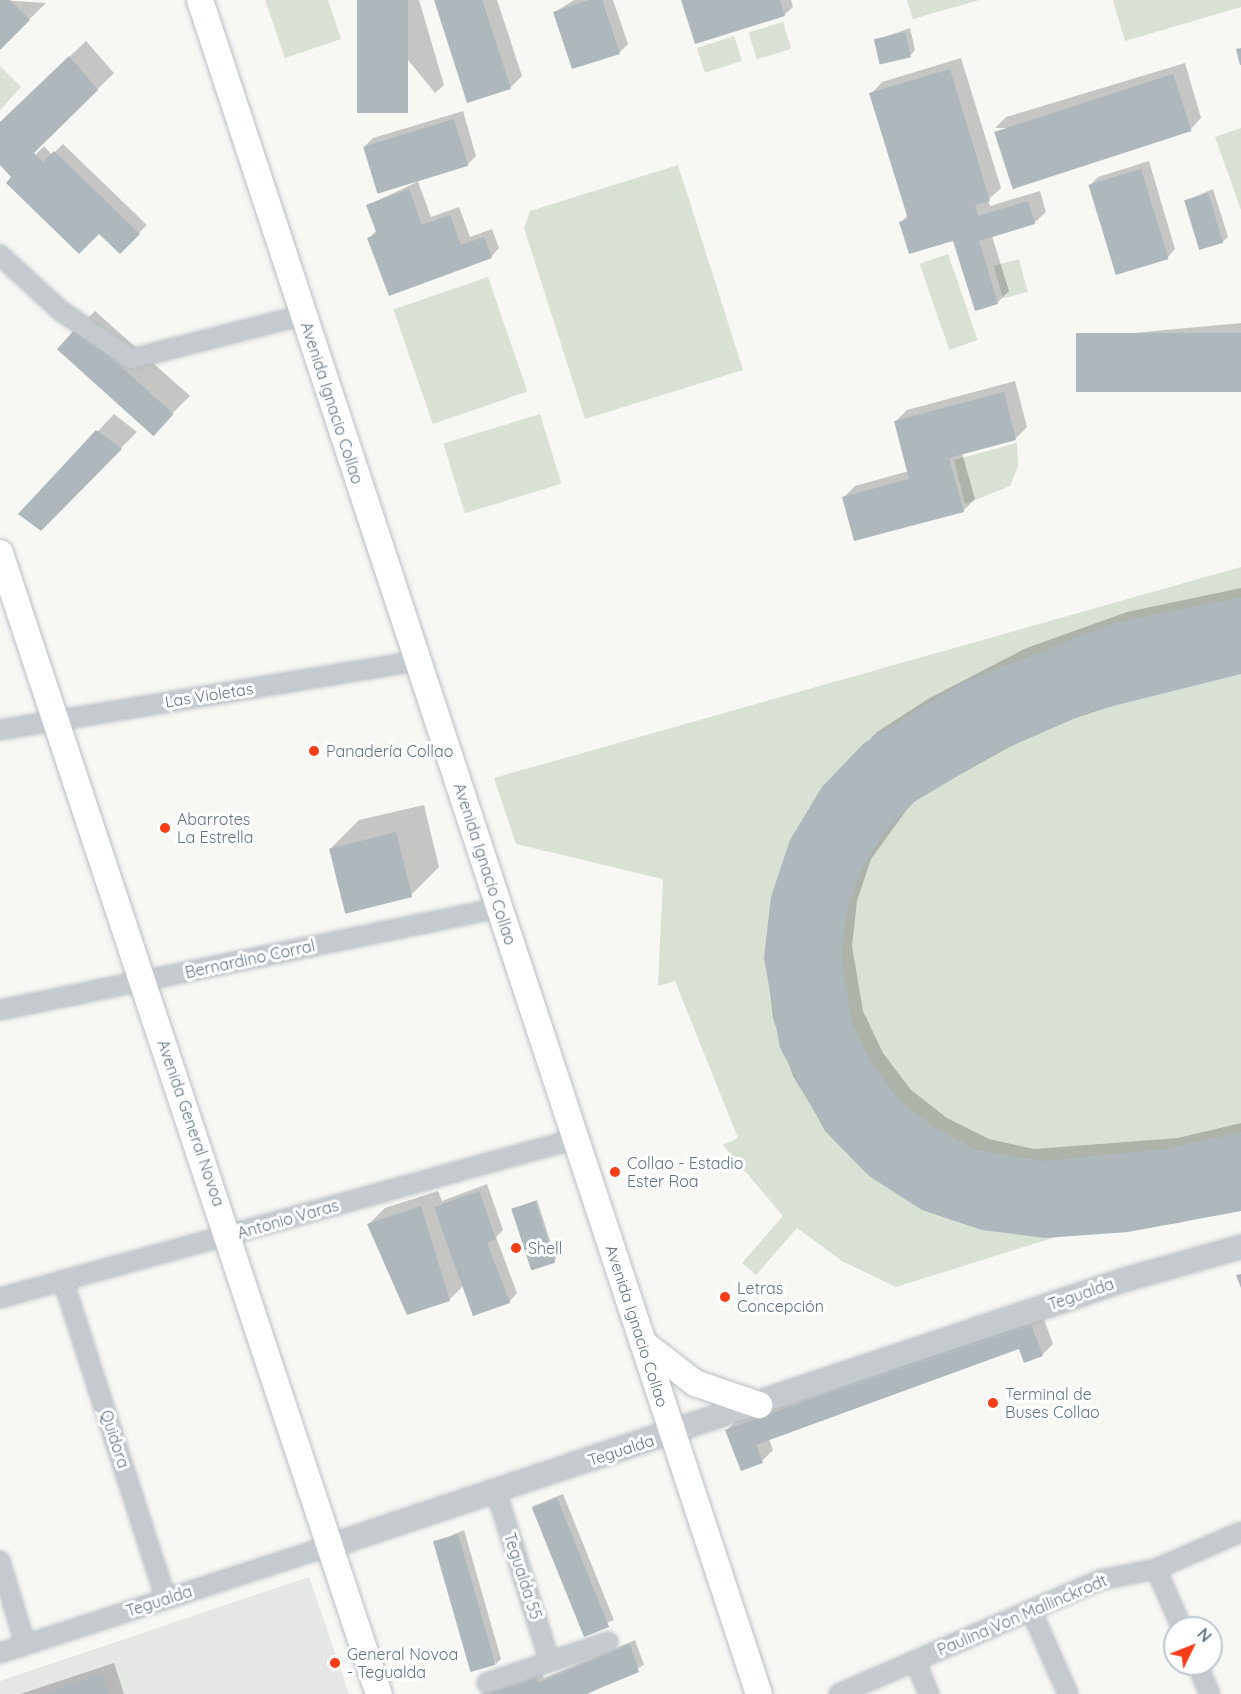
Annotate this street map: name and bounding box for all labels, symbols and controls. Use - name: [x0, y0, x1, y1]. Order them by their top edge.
- street label: Avenida Ignacio Collao: [297, 320, 367, 486]
- street label: Las Violetas: [164, 679, 254, 711]
- place label: Panadería Collao: [326, 741, 453, 761]
- marker: Panadería Collao: [307, 744, 321, 758]
- street label: Avenida Ignacio Collao: [450, 781, 520, 947]
- place label: Abarrotes La Estrella: [177, 809, 253, 847]
- marker: Abarrotes La Estrella: [158, 821, 172, 835]
- street label: Bernardino Corral: [183, 936, 317, 982]
- street label: Avenida General Novoa: [153, 1037, 229, 1209]
- place label: Collao - Estadio Ester Roa: [627, 1153, 743, 1191]
- marker: Collao - Estadio Ester Roa: [608, 1165, 622, 1179]
- street label: Antonio Varas: [235, 1195, 341, 1243]
- place label: Shell: [528, 1238, 562, 1258]
- marker: Shell: [509, 1241, 523, 1255]
- street label: Avenida Ignacio Collao: [602, 1243, 672, 1409]
- street label: Tegualda: [1046, 1274, 1116, 1314]
- place label: Letras Concepción: [737, 1278, 824, 1316]
- marker: Letras Concepción: [718, 1290, 732, 1304]
- place label: Terminal de Buses Collao: [1005, 1384, 1100, 1422]
- marker: Terminal de Buses Collao: [986, 1396, 1000, 1410]
- street label: Quidora: [97, 1408, 133, 1470]
- street label: Tegualda: [586, 1430, 656, 1470]
- street label: Tegualda 55: [500, 1530, 546, 1622]
- street label: Paulina Von Mallinckrodt: [934, 1571, 1110, 1659]
- street label: Tegualda: [124, 1581, 194, 1621]
- north arrow: [1163, 1616, 1223, 1676]
- text: N: [1193, 1624, 1216, 1646]
- place label: General Novoa - Tegualda: [347, 1644, 458, 1682]
- marker: General Novoa - Tegualda: [328, 1656, 342, 1670]

